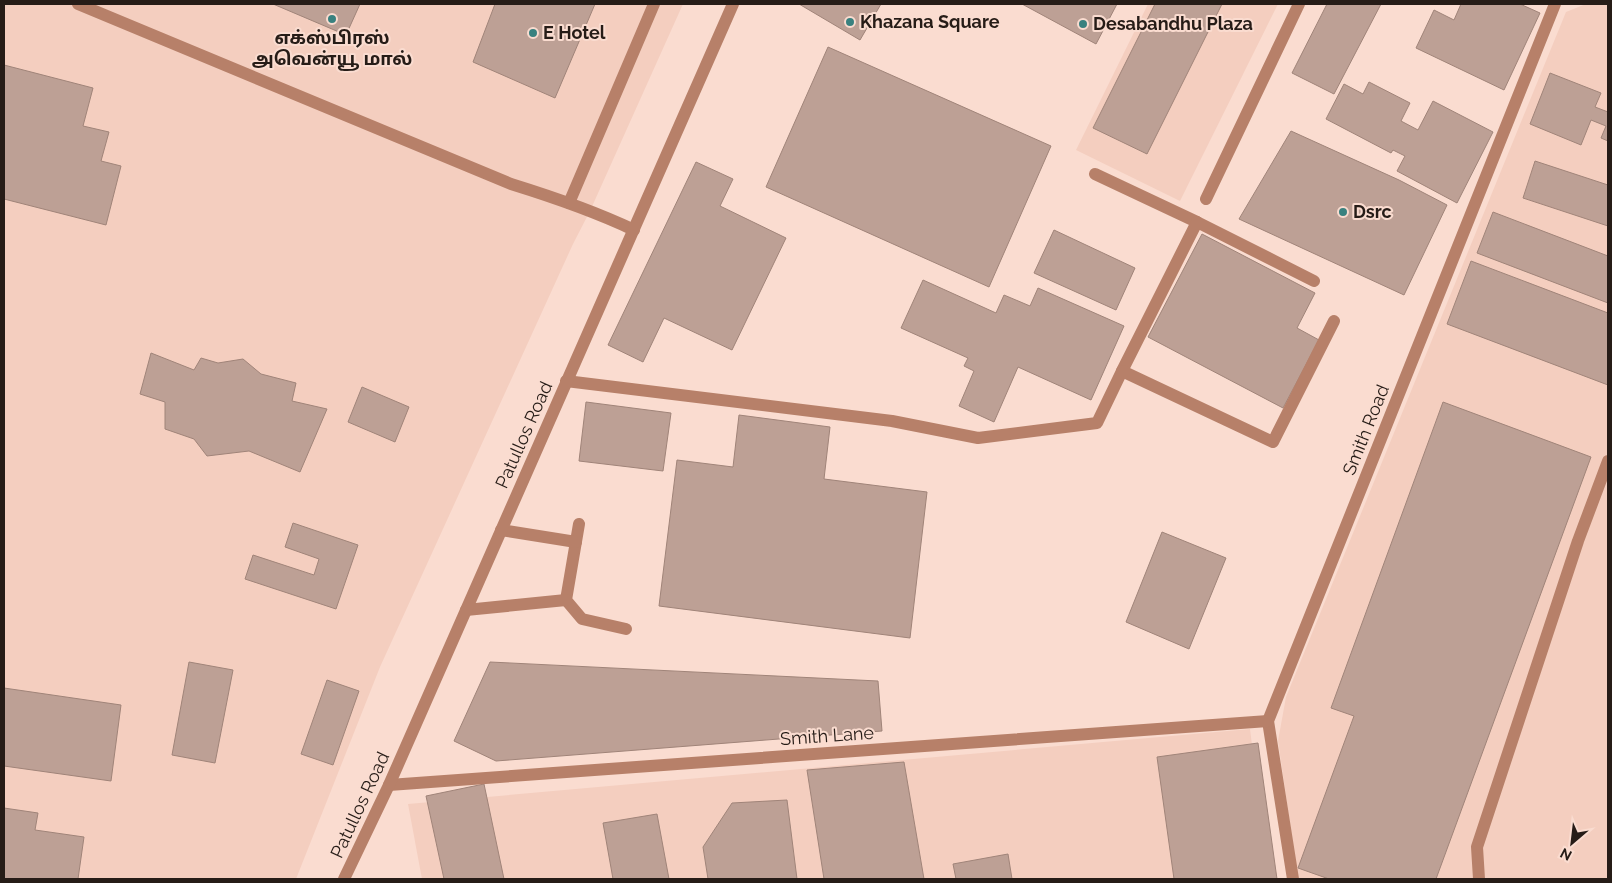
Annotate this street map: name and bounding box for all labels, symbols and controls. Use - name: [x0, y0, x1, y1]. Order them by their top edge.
- place label: Khazana Square: [860, 11, 1000, 32]
- marker: எக்ஸ்பிரஸ் அவென்யூ மால்: [326, 13, 338, 25]
- place label: Desabandhu Plaza: [1093, 13, 1253, 34]
- marker: Khazana Square: [844, 16, 856, 28]
- marker: Desabandhu Plaza: [1077, 18, 1089, 30]
- place label: E Hotel: [543, 22, 606, 43]
- place label: எக்ஸ்பிரஸ் அவென்யூ மால்: [252, 27, 412, 71]
- marker: E Hotel: [527, 27, 539, 39]
- place label: Dsrc: [1353, 201, 1392, 222]
- marker: Dsrc: [1337, 206, 1349, 218]
- street label: Patullos Road: [491, 378, 556, 491]
- street label: Smith Road: [1338, 382, 1393, 478]
- street label: Smith Lane: [779, 722, 875, 749]
- street label: Patullos Road: [326, 748, 393, 861]
- north arrow: [1547, 818, 1597, 868]
- text: N: [1557, 845, 1574, 864]

